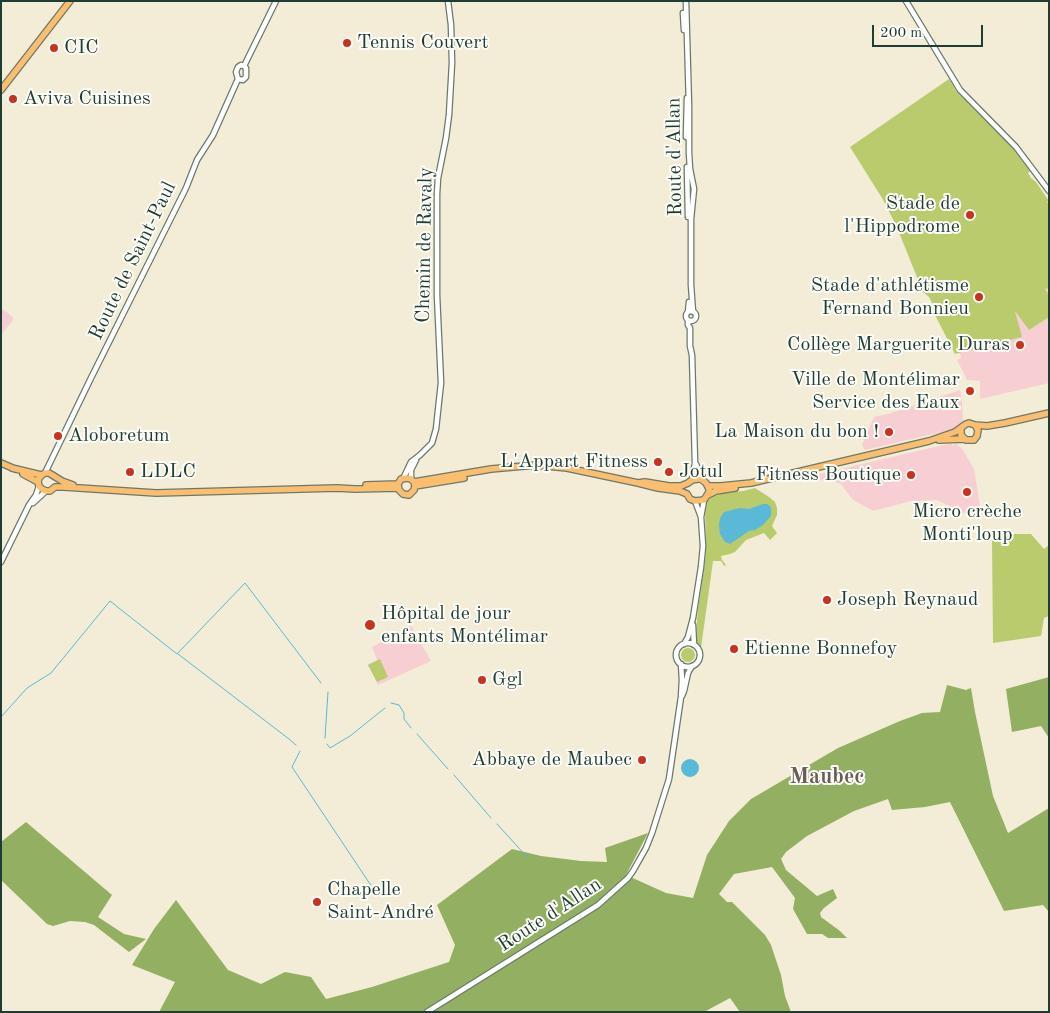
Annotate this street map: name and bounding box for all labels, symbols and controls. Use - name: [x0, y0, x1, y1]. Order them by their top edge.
- scale bar: [875, 15, 986, 47]
- text: 200 m: [880, 26, 922, 41]
- place label: Tennis Couvert: [357, 31, 488, 55]
- place label: CIC: [64, 36, 99, 60]
- marker: Tennis Couvert: [341, 37, 353, 49]
- marker: CIC: [48, 42, 60, 54]
- place label: Aviva Cuisines: [23, 87, 151, 111]
- marker: Aviva Cuisines: [7, 93, 19, 105]
- street label: Route d'Allan: [662, 97, 688, 217]
- street label: Chemin de Ravaly: [412, 167, 438, 323]
- street label: Route de Saint-Paul: [84, 178, 182, 344]
- place label: Stade de l'Hippodrome: [844, 192, 960, 239]
- marker: Stade de l'Hippodrome: [964, 209, 976, 221]
- place label: Stade d'athlétisme Fernand Bonnieu: [811, 274, 969, 321]
- marker: Stade d'athlétisme Fernand Bonnieu: [973, 291, 985, 303]
- place label: Collège Marguerite Duras: [787, 333, 1010, 357]
- marker: Collège Marguerite Duras: [1014, 339, 1026, 351]
- place label: Ville de Montélimar Service des Eaux: [791, 368, 960, 415]
- marker: Ville de Montélimar Service des Eaux: [964, 385, 976, 397]
- place label: La Maison du bon !: [714, 420, 879, 444]
- place label: Aloboretum: [68, 424, 170, 448]
- marker: La Maison du bon !: [883, 426, 895, 438]
- marker: Aloboretum: [52, 430, 64, 442]
- place label: L'Appart Fitness: [500, 450, 648, 474]
- marker: L'Appart Fitness: [652, 456, 664, 468]
- place label: LDLC: [140, 460, 196, 484]
- place label: Jotul: [679, 460, 723, 484]
- place label: Fitness Boutique: [755, 463, 901, 487]
- marker: LDLC: [124, 466, 136, 478]
- marker: Jotul: [663, 466, 675, 478]
- marker: Fitness Boutique: [905, 469, 917, 481]
- marker: Micro crèche Monti'loup: [961, 486, 973, 498]
- place label: Micro crèche Monti'loup: [912, 500, 1022, 547]
- place label: Joseph Reynaud: [837, 588, 978, 612]
- marker: Joseph Reynaud: [821, 594, 833, 606]
- place label: Hôpital de jour enfants Montélimar: [381, 602, 548, 649]
- marker: Hôpital de jour enfants Montélimar: [363, 618, 377, 632]
- place label: Etienne Bonnefoy: [744, 637, 897, 661]
- marker: Etienne Bonnefoy: [728, 643, 740, 655]
- place label: Ggl: [492, 668, 523, 692]
- marker: Ggl: [476, 674, 488, 686]
- place label: Abbaye de Maubec: [472, 748, 632, 772]
- marker: Abbaye de Maubec: [636, 754, 648, 766]
- district label: Maubec: [789, 764, 865, 790]
- street label: Route d'Allan: [494, 873, 606, 957]
- place label: Chapelle Saint-André: [327, 878, 434, 925]
- marker: Chapelle Saint-André: [311, 896, 323, 908]

